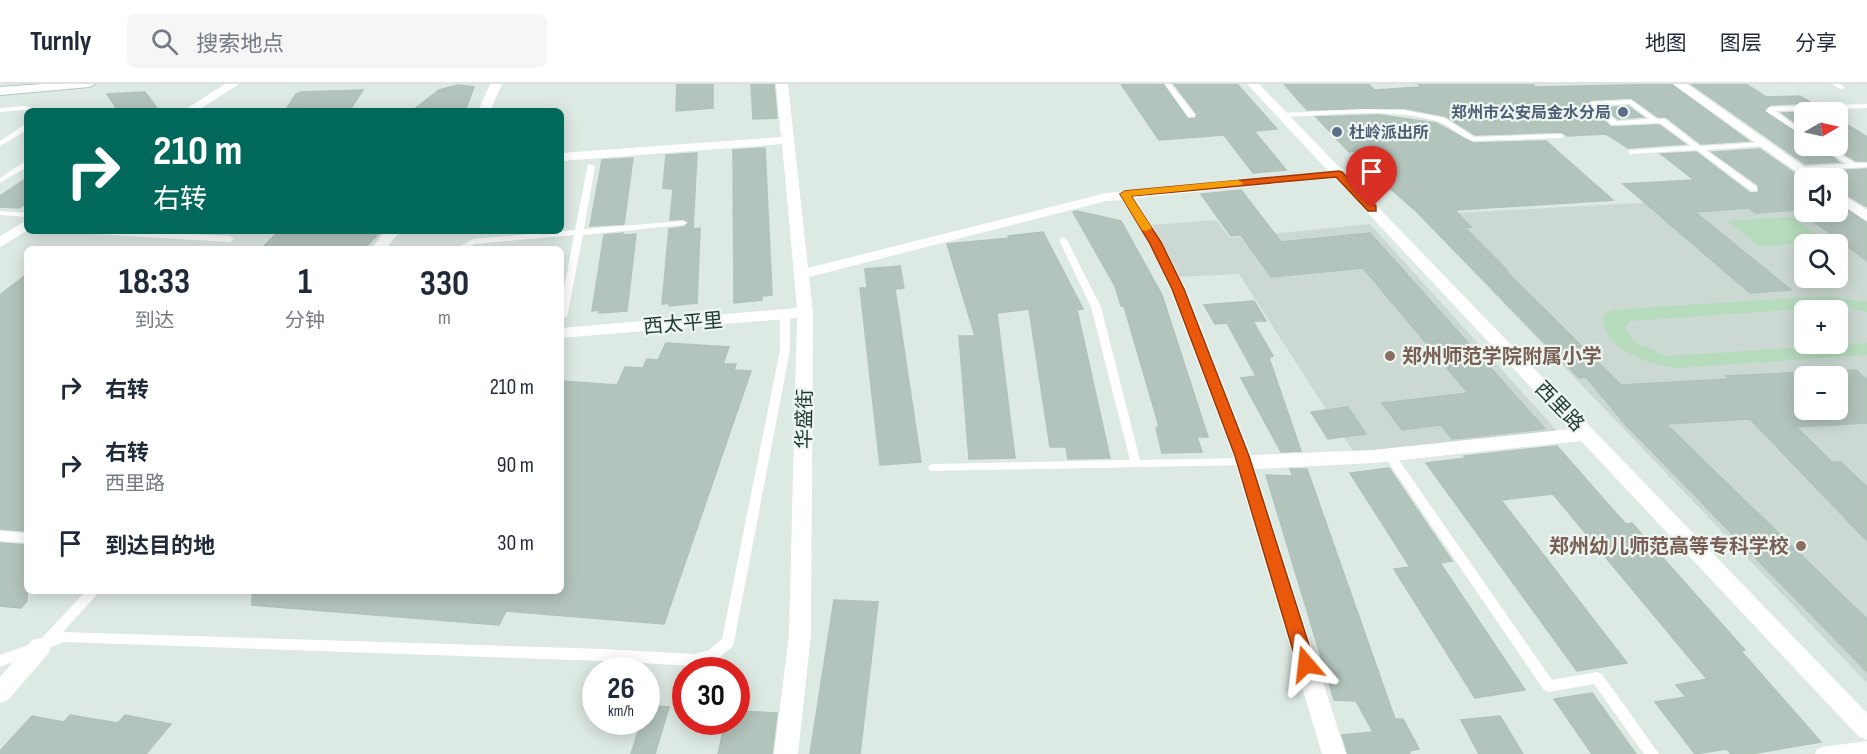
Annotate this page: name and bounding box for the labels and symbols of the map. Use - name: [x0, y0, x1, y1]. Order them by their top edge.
- north arrow: [1794, 102, 1848, 156]
- place label: 郑州市公安局金水分局: [1451, 103, 1611, 123]
- marker: 郑州市公安局金水分局: [1616, 105, 1630, 119]
- place label: 杜岭派出所: [1349, 123, 1429, 143]
- marker: 杜岭派出所: [1330, 125, 1344, 139]
- pin: [1346, 146, 1397, 208]
- street label: 西太平里: [642, 309, 724, 339]
- place label: 郑州师范学院附属小学: [1402, 345, 1602, 369]
- marker: 郑州师范学院附属小学: [1383, 349, 1397, 363]
- street label: 西里路: [1530, 377, 1589, 437]
- street label: 华盛街: [792, 389, 818, 449]
- place label: 郑州幼儿师范高等专科学校: [1549, 535, 1789, 559]
- marker: 郑州幼儿师范高等专科学校: [1794, 539, 1808, 553]
- position arrow: [1274, 632, 1338, 696]
- speed limit sign: 30: [672, 657, 750, 735]

